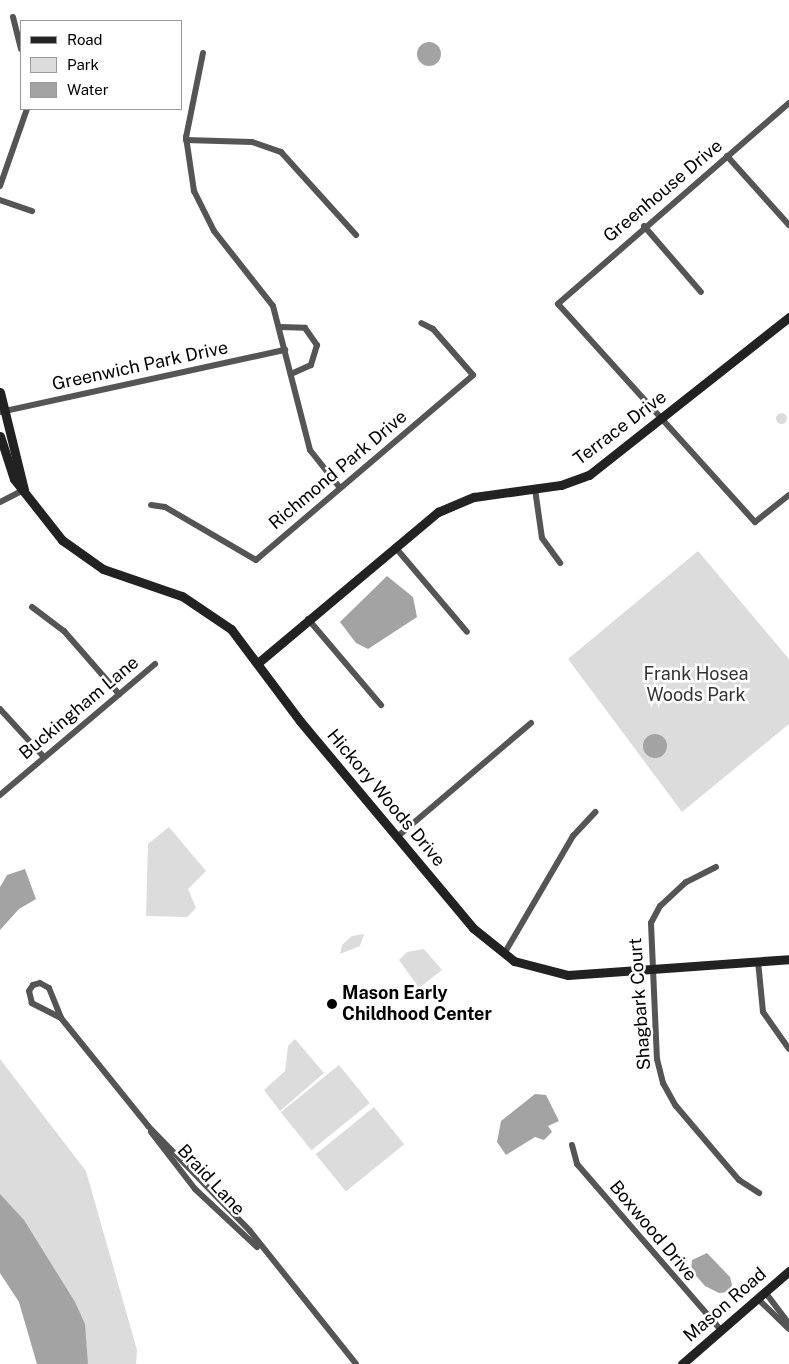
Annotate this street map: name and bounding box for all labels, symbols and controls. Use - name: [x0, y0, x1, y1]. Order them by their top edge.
- legend: [20, 20, 182, 110]
- text: Road: [67, 31, 103, 48]
- text: Park: [67, 56, 99, 73]
- text: Water: [67, 81, 109, 98]
- street label: Greenhouse Drive: [599, 135, 727, 247]
- street label: Greenwich Park Drive: [50, 337, 230, 395]
- street label: Terrace Drive: [569, 386, 671, 470]
- street label: Richmond Park Drive: [265, 406, 411, 534]
- street label: Buckingham Lane: [15, 652, 143, 764]
- park label: Frank Hosea Woods Park: [643, 664, 749, 706]
- street label: Hickory Woods Drive: [322, 725, 450, 871]
- street label: Shagbark Court: [625, 937, 655, 1071]
- place label: Mason Early Childhood Center: [342, 983, 492, 1026]
- marker: Mason Early Childhood Center: [326, 998, 338, 1010]
- street label: Braid Lane: [173, 1140, 249, 1220]
- street label: Boxwood Drive: [605, 1176, 701, 1286]
- street label: Mason Road: [679, 1263, 771, 1347]

